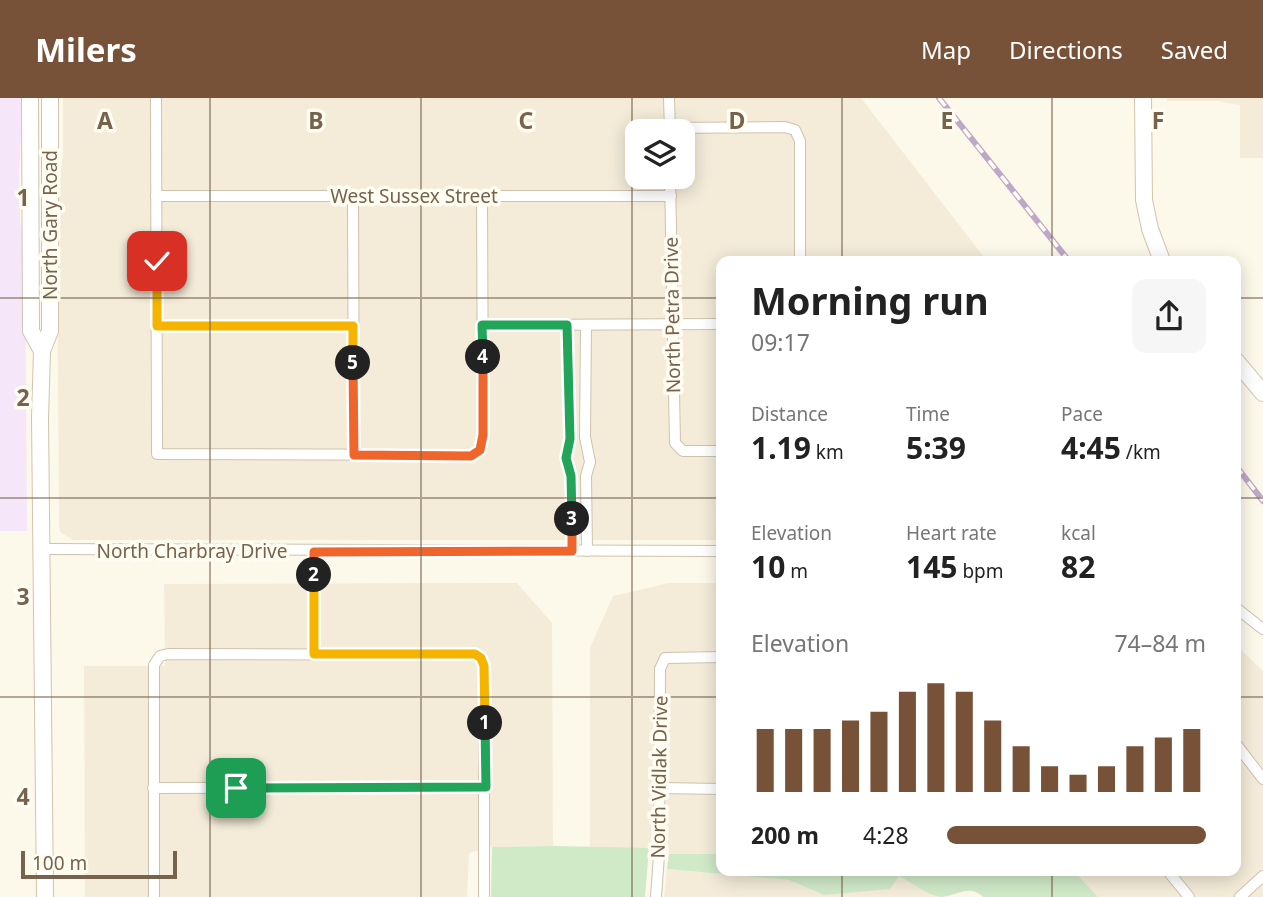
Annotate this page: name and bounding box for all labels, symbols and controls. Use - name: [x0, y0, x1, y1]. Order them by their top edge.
- text: Milers: [35, 27, 137, 72]
- text: Map: [921, 33, 971, 66]
- text: Directions: [1009, 33, 1123, 66]
- text: Saved: [1161, 33, 1228, 66]
- text: A: [97, 104, 113, 136]
- text: B: [308, 104, 324, 136]
- text: C: [519, 104, 534, 136]
- text: D: [729, 104, 745, 136]
- text: E: [941, 104, 953, 136]
- text: F: [1152, 104, 1164, 136]
- map controls: [625, 119, 695, 189]
- button: layers: [625, 119, 695, 189]
- street label: North Gary Road: [37, 150, 63, 300]
- text: 1: [16, 181, 30, 213]
- street label: West Sussex Street: [330, 183, 498, 209]
- pin: [127, 231, 187, 291]
- street label: North Petra Drive: [658, 237, 686, 393]
- icon: check: [138, 242, 176, 280]
- text: Morning run: [751, 274, 989, 326]
- button: share: [1132, 279, 1206, 353]
- text: 09:17: [751, 326, 810, 358]
- pin: 4: [466, 340, 500, 374]
- text: 4: [477, 343, 488, 369]
- pin: 5: [336, 345, 370, 380]
- text: 5: [347, 349, 358, 375]
- text: 2: [16, 381, 30, 413]
- text: Distance: [751, 401, 828, 427]
- text: Time: [906, 401, 950, 427]
- text: Pace: [1061, 401, 1103, 427]
- text: 1.19: [751, 427, 811, 468]
- text: 5:39: [906, 427, 966, 468]
- text: 4:45: [1061, 427, 1121, 468]
- text: km: [811, 439, 844, 465]
- text: /km: [1121, 439, 1161, 465]
- pin: 3: [554, 502, 590, 536]
- text: 3: [566, 505, 577, 531]
- text: Elevation: [751, 520, 832, 546]
- text: Heart rate: [906, 520, 997, 546]
- text: kcal: [1061, 520, 1096, 546]
- street label: North Charbray Drive: [96, 538, 288, 564]
- text: 10: [751, 546, 785, 587]
- text: 145: [906, 546, 957, 587]
- text: 82: [1061, 546, 1095, 587]
- pin: 2: [296, 558, 332, 592]
- text: m: [785, 558, 808, 584]
- text: bpm: [957, 558, 1004, 584]
- text: 2: [308, 561, 319, 587]
- text: 3: [16, 580, 30, 612]
- text: Elevation: [751, 627, 849, 659]
- text: 74–84 m: [1114, 627, 1206, 659]
- street label: North Vidlak Drive: [645, 695, 673, 859]
- pin: 1: [468, 706, 503, 740]
- text: 1: [479, 709, 490, 735]
- pin: [206, 758, 266, 818]
- icon: arrive: [217, 769, 255, 807]
- text: 4: [16, 780, 30, 812]
- text: 200 m: [751, 819, 819, 851]
- text: 4:28: [863, 819, 909, 851]
- scale bar: [21, 848, 177, 880]
- text: 100 m: [32, 850, 87, 876]

